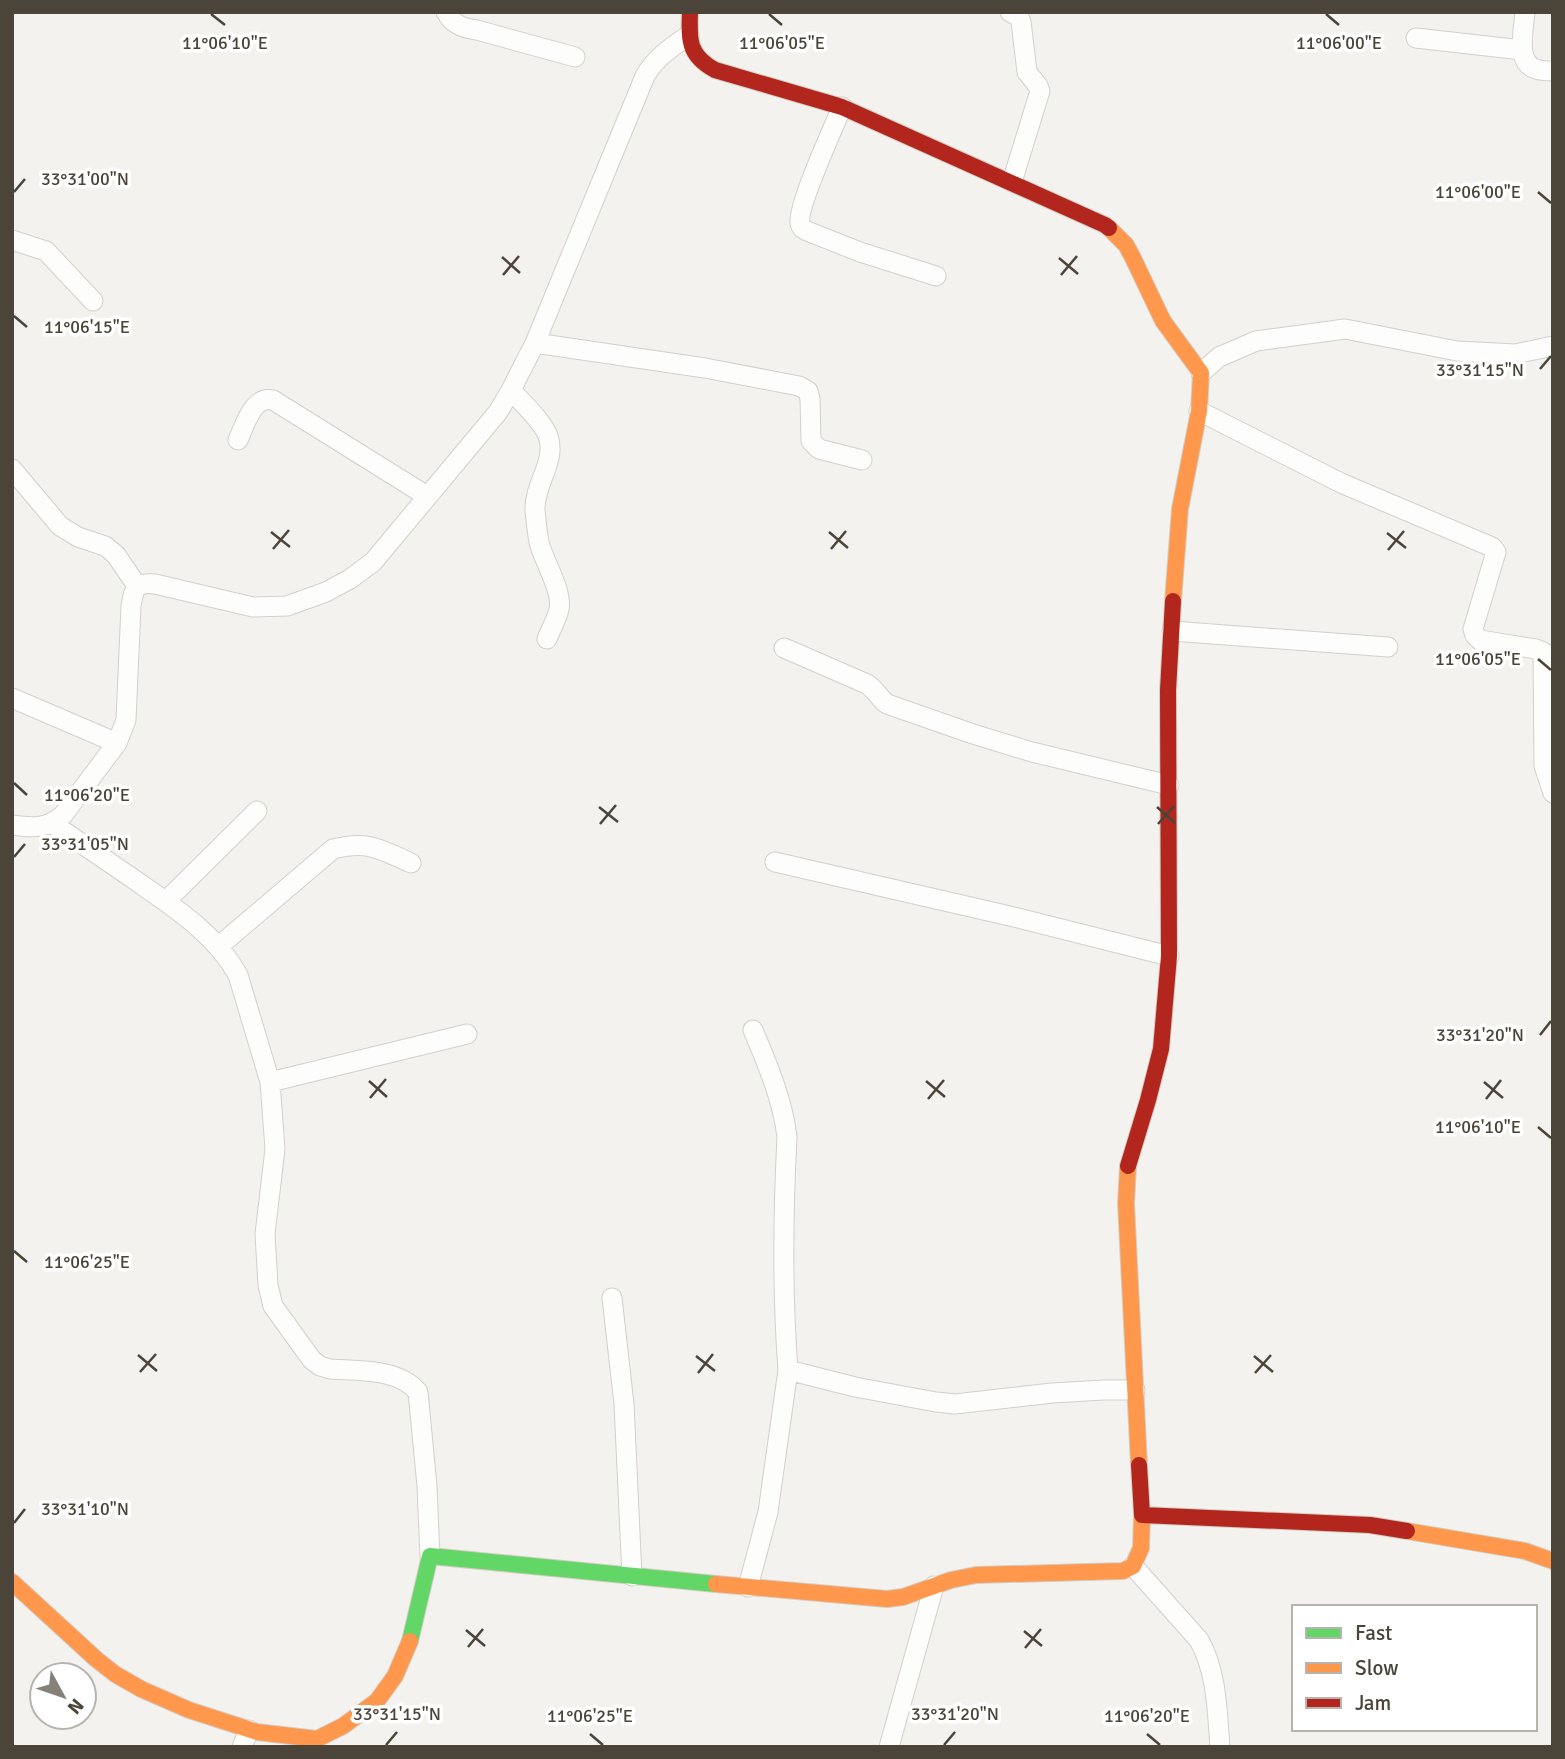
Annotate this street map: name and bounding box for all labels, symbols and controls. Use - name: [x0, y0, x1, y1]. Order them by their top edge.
- text: 11°06'10"E: [182, 32, 268, 54]
- text: 11°06'05"E: [739, 32, 825, 54]
- text: 11°06'00"E: [1296, 32, 1382, 54]
- text: 33°31'00"N: [41, 168, 129, 190]
- text: 11°06'00"E: [1435, 181, 1521, 203]
- text: 11°06'15"E: [44, 316, 130, 338]
- text: 33°31'15"N: [1436, 359, 1524, 381]
- text: 11°06'05"E: [1435, 648, 1521, 670]
- text: 11°06'20"E: [44, 784, 130, 806]
- text: 33°31'05"N: [41, 833, 129, 855]
- text: 33°31'20"N: [1436, 1024, 1524, 1046]
- text: 11°06'10"E: [1435, 1116, 1521, 1138]
- text: 11°06'25"E: [44, 1251, 130, 1273]
- text: 33°31'10"N: [41, 1498, 129, 1520]
- legend: [1292, 1605, 1537, 1731]
- text: Fast: [1355, 1620, 1392, 1646]
- text: Slow: [1355, 1655, 1399, 1681]
- north arrow: [28, 1661, 98, 1731]
- text: Jam: [1355, 1690, 1391, 1716]
- text: N: [62, 1694, 89, 1719]
- text: 33°31'15"N: [353, 1703, 441, 1725]
- text: 33°31'20"N: [911, 1703, 999, 1725]
- text: 11°06'25"E: [547, 1705, 633, 1727]
- text: 11°06'20"E: [1104, 1705, 1190, 1727]

